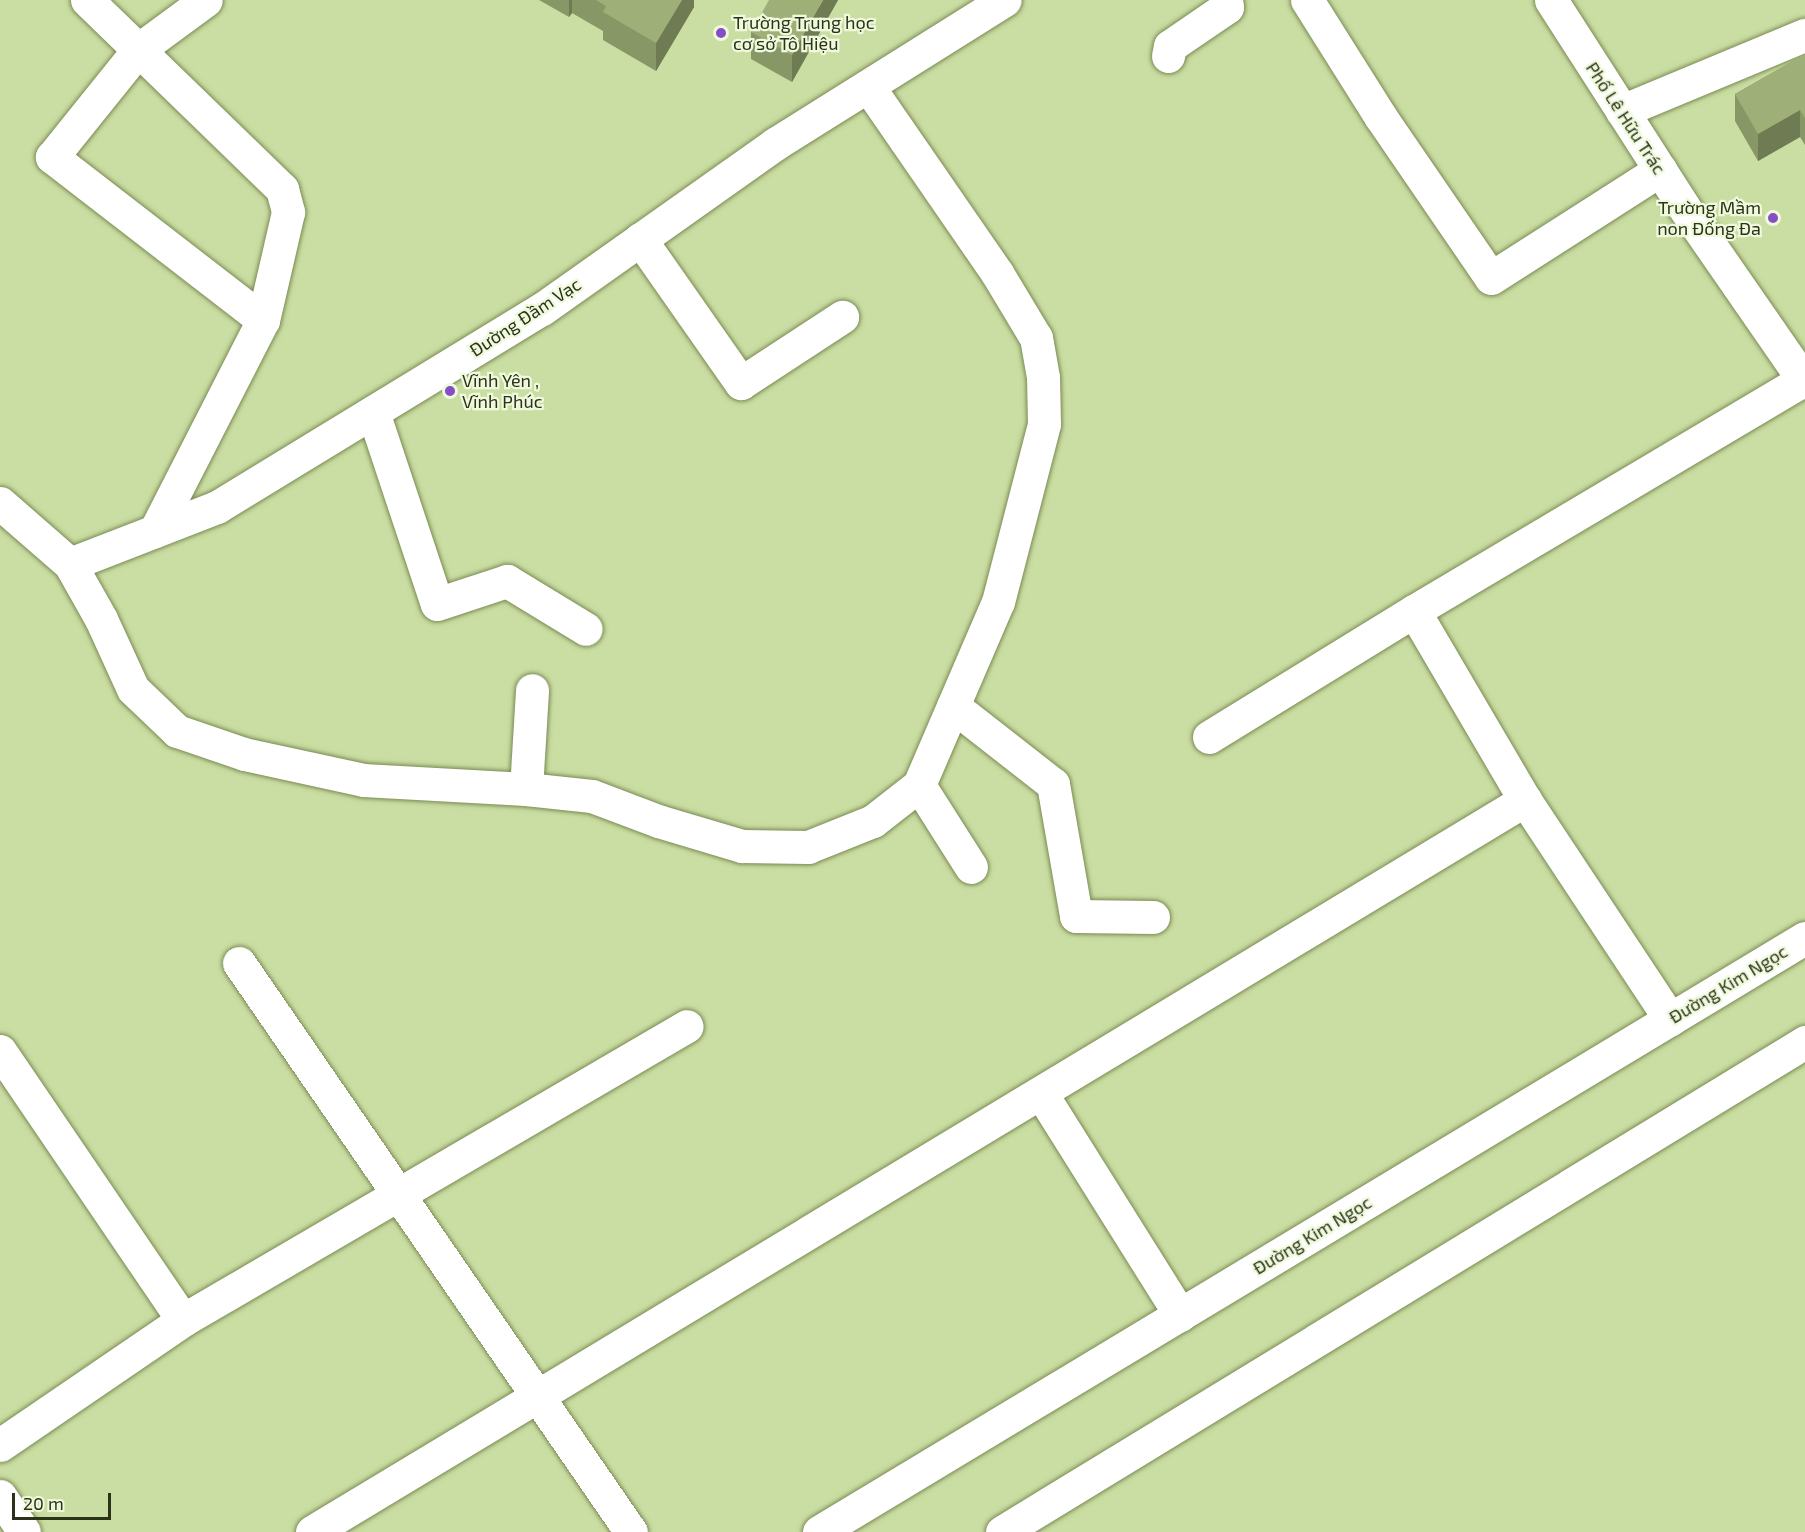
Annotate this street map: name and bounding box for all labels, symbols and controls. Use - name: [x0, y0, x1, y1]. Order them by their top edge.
- place label: Trường Trung học cơ sở Tô Hiệu: [733, 12, 875, 54]
- marker: Trường Trung học cơ sở Tô Hiệu: [714, 26, 728, 40]
- street label: Phố Lê Hữu Trác: [1582, 58, 1670, 178]
- place label: Trường Mầm non Đống Đa: [1657, 197, 1761, 240]
- marker: Trường Mầm non Đống Đa: [1766, 211, 1780, 225]
- street label: Đường Đầm Vạc: [465, 273, 585, 361]
- place label: Vĩnh Yên , Vĩnh Phúc: [462, 370, 543, 412]
- marker: Vĩnh Yên , Vĩnh Phúc: [443, 384, 457, 398]
- street label: Đường Kim Ngọc: [1665, 940, 1791, 1028]
- street label: Đường Kim Ngọc: [1249, 1191, 1375, 1279]
- scale bar: [15, 1481, 114, 1519]
- text: 20 m: [23, 1492, 64, 1514]

